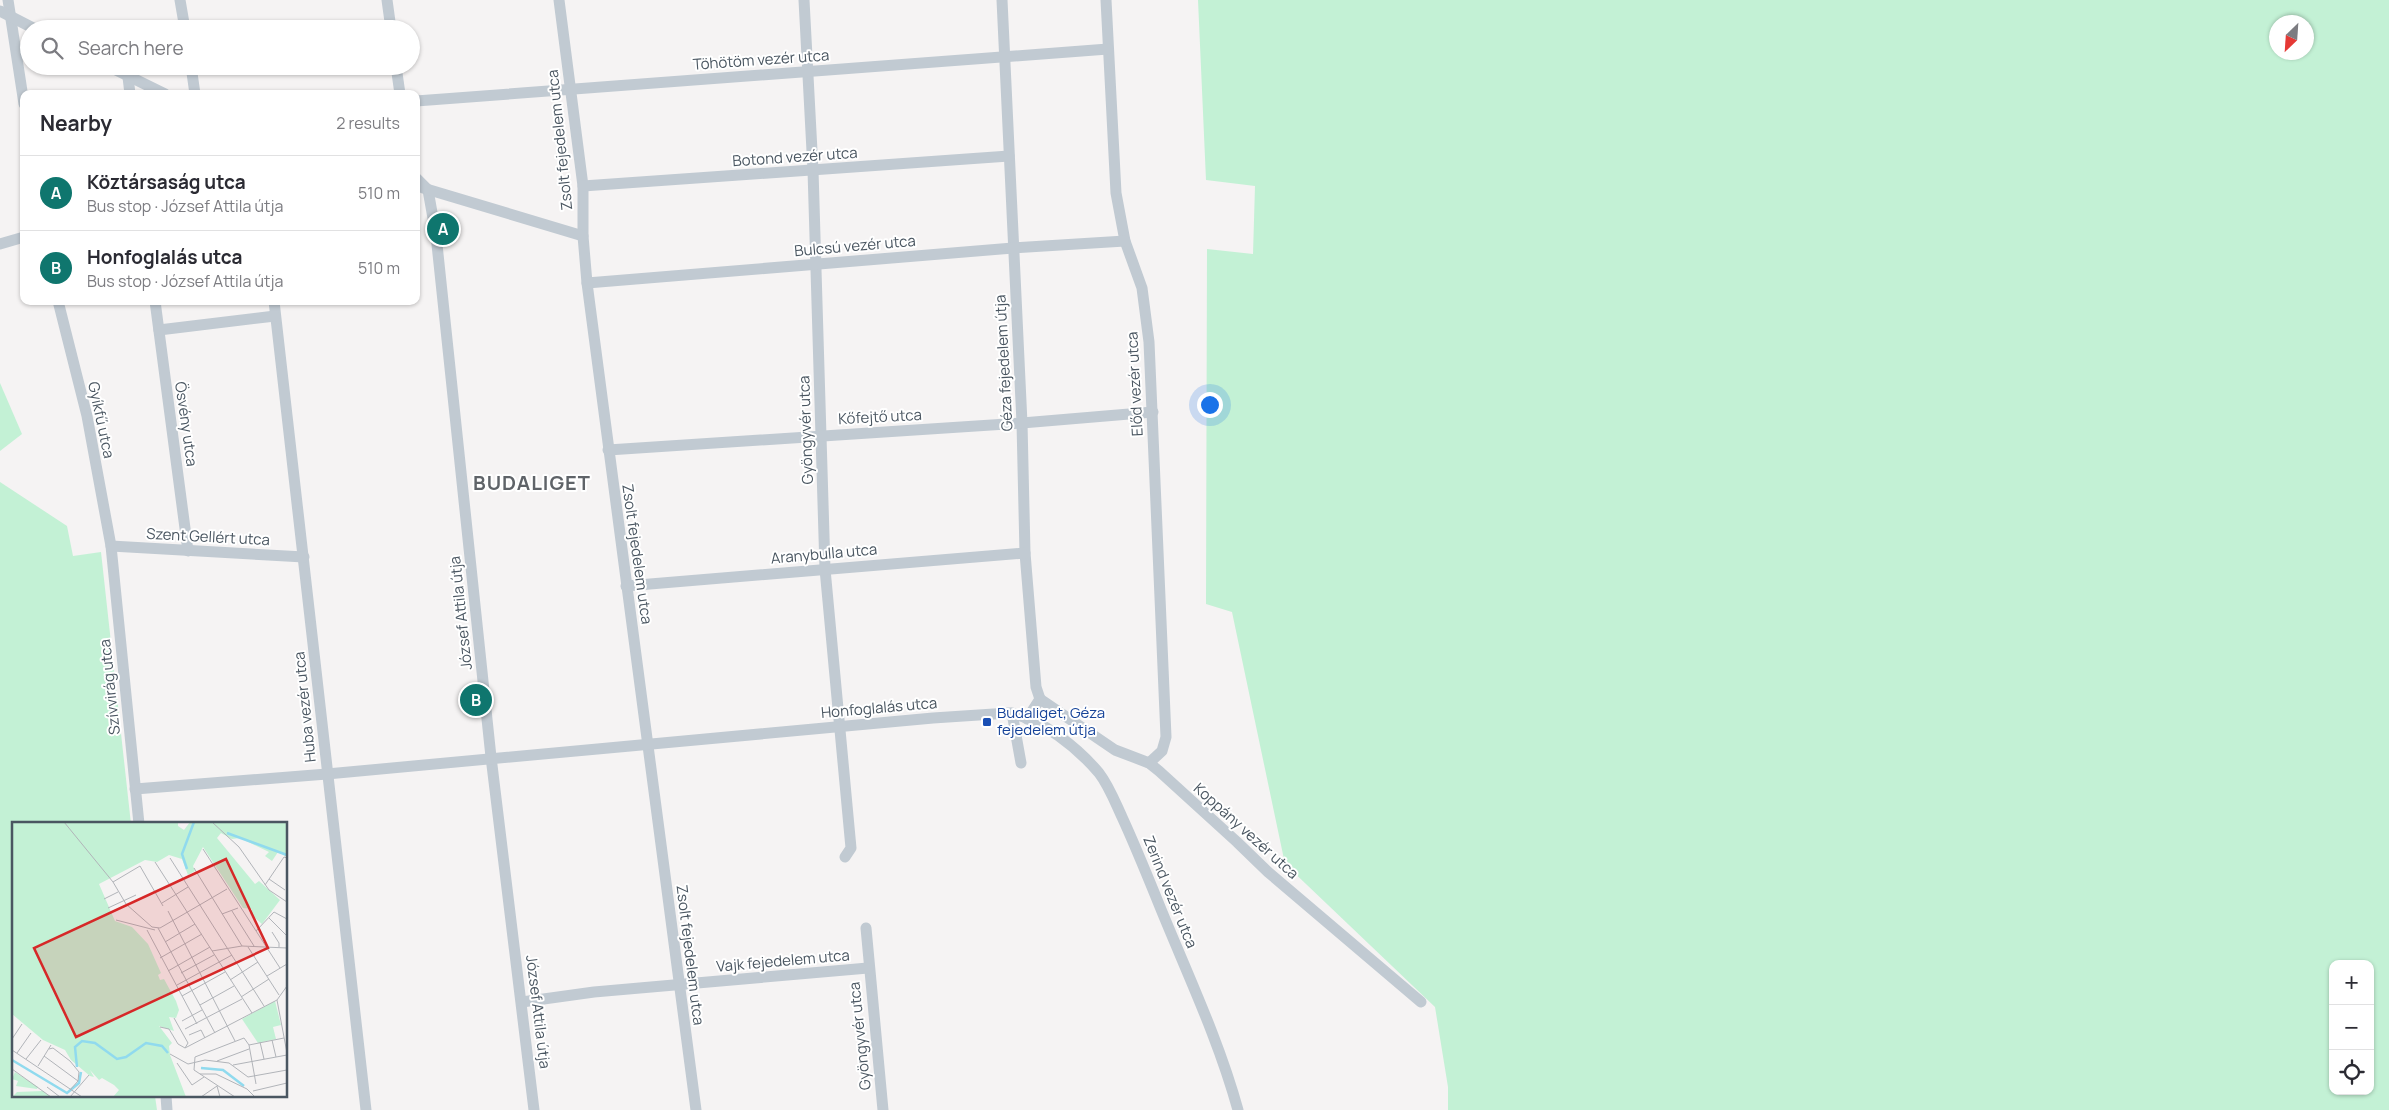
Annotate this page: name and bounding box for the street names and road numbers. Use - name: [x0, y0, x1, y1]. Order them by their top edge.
- street label: Töhötöm vezér utca: [692, 44, 830, 75]
- street label: Zsolt fejedelem utca: [542, 69, 577, 211]
- street label: Botond vezér utca: [732, 142, 858, 171]
- street label: Bulcsú vezér utca: [793, 230, 916, 261]
- street label: Géza fejedelem útja: [989, 294, 1018, 432]
- street label: Előd vezér utca: [1121, 331, 1148, 437]
- street label: Gyöngyvér utca: [793, 375, 818, 485]
- street label: Gyíkfű utca: [83, 380, 120, 460]
- street label: Ösvény utca: [170, 380, 203, 468]
- street label: Kőfejtő utca: [838, 404, 922, 429]
- street label: Zsolt fejedelem utca: [617, 482, 658, 625]
- street label: Szent Gellért utca: [146, 523, 270, 550]
- street label: Aranybulla utca: [770, 538, 878, 569]
- street label: József Attila útja: [444, 555, 477, 671]
- street label: Szívvirág utca: [94, 638, 125, 736]
- street label: Huba vezér utca: [288, 651, 321, 764]
- street label: Honfoglalás utca: [820, 692, 938, 723]
- street label: Koppány vezér utca: [1189, 778, 1303, 884]
- street label: Zerind vezér utca: [1138, 832, 1203, 951]
- street label: Zsolt fejedelem utca: [671, 883, 710, 1026]
- street label: Vajk fejedelem utca: [715, 944, 851, 977]
- street label: József Attila útja: [521, 954, 556, 1070]
- street label: Gyöngyvér utca: [843, 981, 876, 1091]

